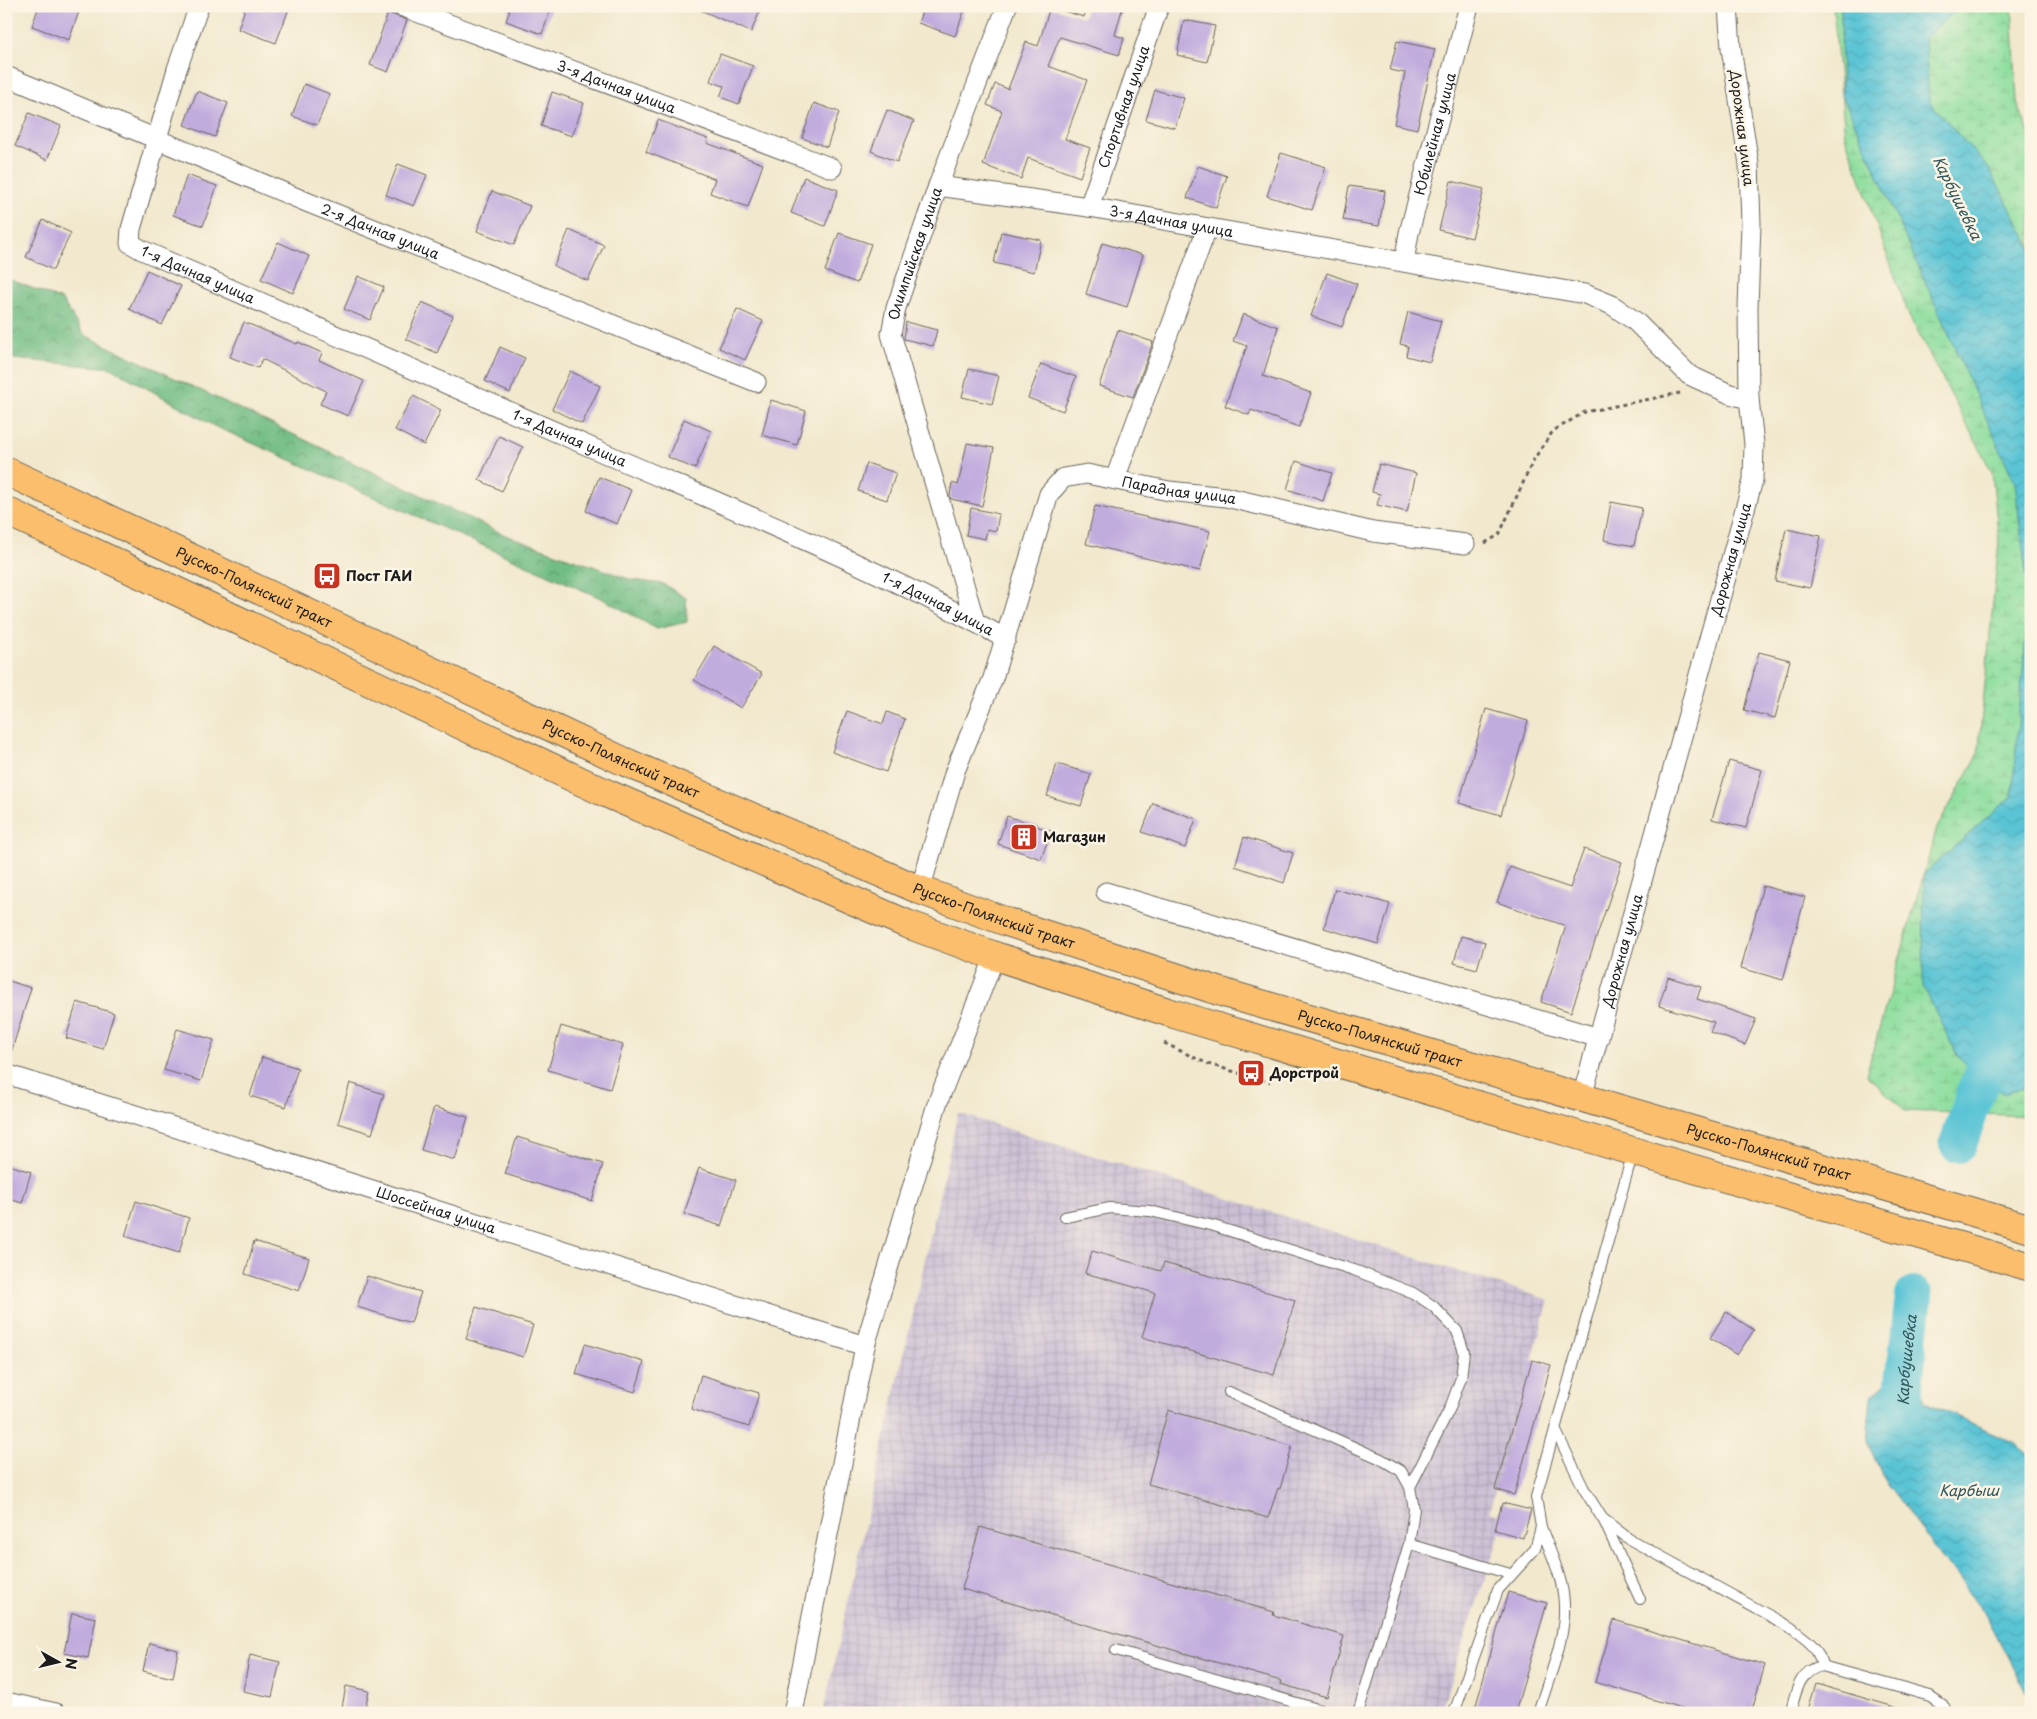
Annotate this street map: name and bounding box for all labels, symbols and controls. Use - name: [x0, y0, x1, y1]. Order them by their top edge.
- street label: Спортивная улица: [1092, 42, 1155, 171]
- street label: 3-я Дачная улица: [554, 55, 679, 118]
- street label: Дорожная улица: [1725, 68, 1760, 187]
- street label: Юбилейная улица: [1408, 70, 1461, 197]
- water label: Карбушевка: [1928, 151, 1989, 244]
- street label: Олимпийская улица: [883, 184, 947, 322]
- street label: 2-я Дачная улица: [318, 198, 443, 264]
- street label: 3-я Дачная улица: [1108, 200, 1235, 242]
- street label: 1-я Дачная улица: [138, 240, 258, 308]
- street label: 1-я Дачная улица: [509, 403, 630, 472]
- street label: Парадная улица: [1120, 471, 1239, 509]
- street label: Дорожная улица: [1705, 500, 1756, 619]
- street label: Русско-Полянский тракт: [173, 541, 336, 633]
- bus stop icon: Пост ГАИ: [312, 561, 342, 591]
- place label: Пост ГАИ: [346, 565, 412, 586]
- street label: 1-я Дачная улица: [879, 566, 998, 640]
- street label: Русско-Полянский тракт: [539, 714, 703, 803]
- building icon: Магазин: [1009, 822, 1039, 852]
- place label: Магазин: [1043, 826, 1106, 847]
- street label: Русско-Полянский тракт: [910, 877, 1078, 954]
- street label: Дорожная улица: [1596, 891, 1648, 1010]
- street label: Русско-Полянский тракт: [1295, 1004, 1465, 1072]
- bus stop icon: Дорстрой: [1236, 1058, 1266, 1088]
- place label: Дорстрой: [1269, 1062, 1339, 1083]
- street label: Русско-Полянский тракт: [1684, 1118, 1854, 1186]
- street label: Шоссейная улица: [374, 1181, 499, 1238]
- water label: Карбушевка: [1891, 1313, 1922, 1406]
- water label: Карбыш: [1939, 1478, 2000, 1501]
- north arrow: [32, 1636, 82, 1686]
- text: N: [60, 1657, 83, 1671]

